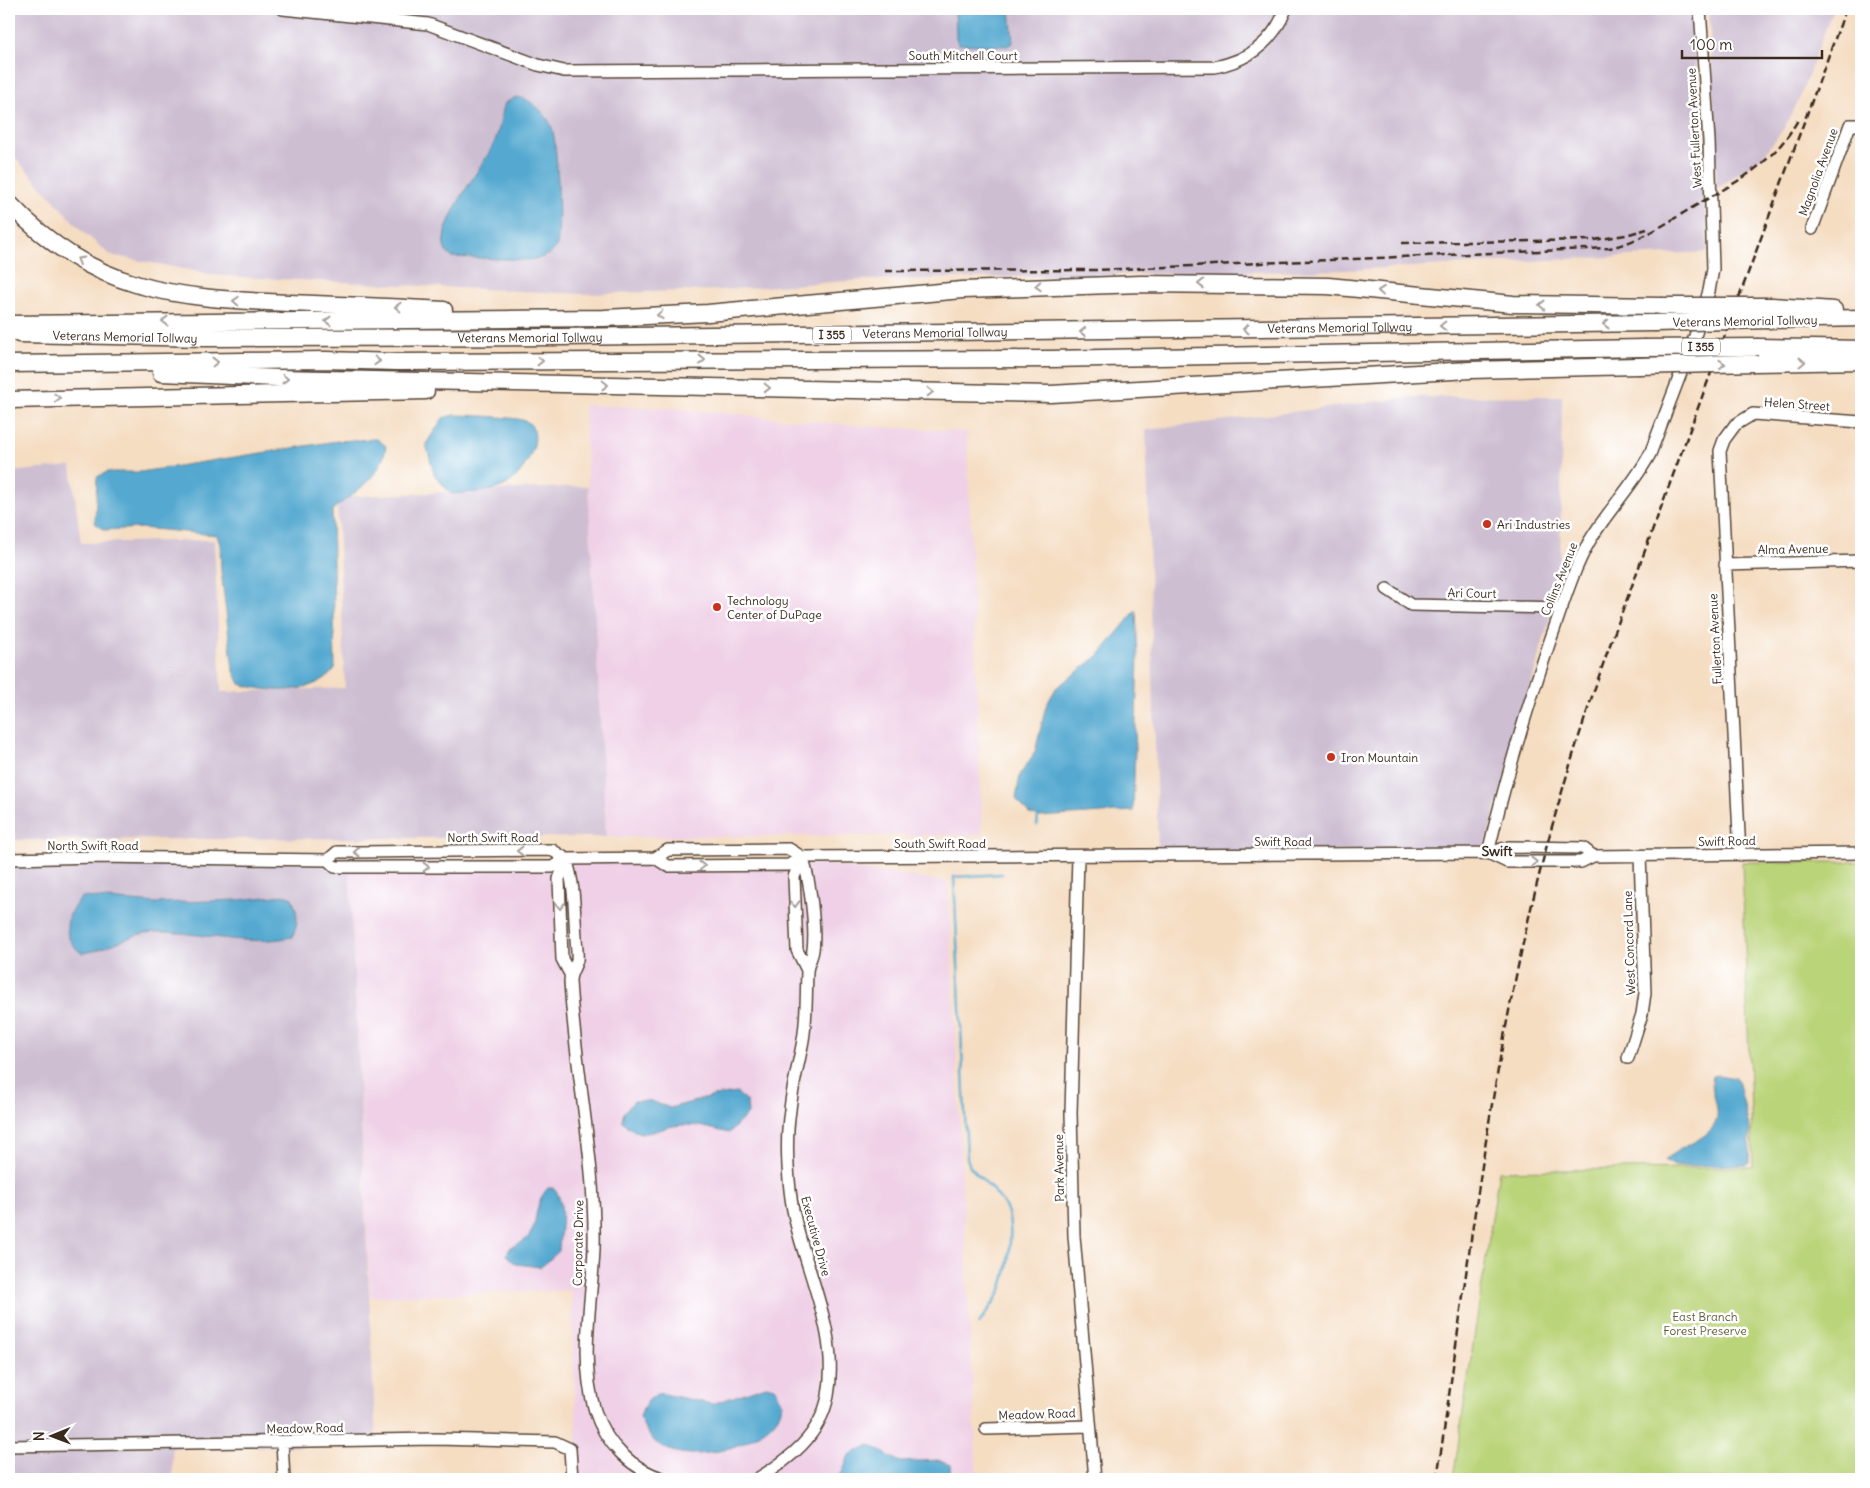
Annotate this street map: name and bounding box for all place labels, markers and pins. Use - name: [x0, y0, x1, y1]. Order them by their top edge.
- place label: Ari Industries: [1497, 517, 1570, 532]
- marker: Ari Industries: [1481, 518, 1493, 530]
- place label: Technology Center of DuPage: [727, 593, 822, 622]
- marker: Technology Center of DuPage: [711, 601, 723, 613]
- place label: Iron Mountain: [1341, 750, 1418, 765]
- marker: Iron Mountain: [1325, 751, 1337, 763]

